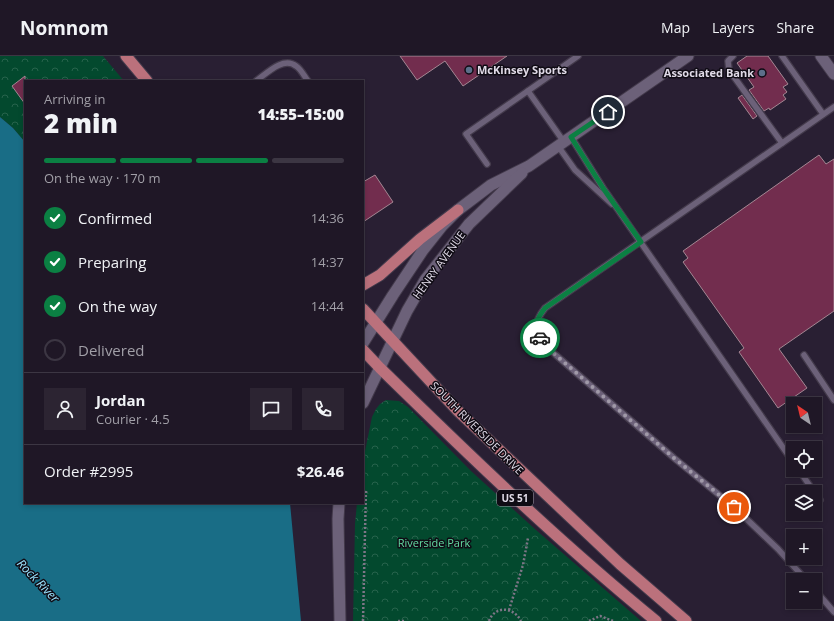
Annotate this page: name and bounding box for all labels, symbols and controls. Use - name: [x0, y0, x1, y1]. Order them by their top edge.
- text: Nomnom: [20, 15, 109, 41]
- text: Map: [661, 18, 690, 37]
- text: Layers: [712, 18, 754, 37]
- text: Share: [776, 18, 814, 37]
- place label: McKinsey Sports: [477, 62, 568, 77]
- marker: McKinsey Sports: [464, 65, 474, 75]
- place label: Associated Bank: [664, 65, 754, 80]
- marker: Associated Bank: [757, 68, 767, 78]
- text: Arriving in: [44, 90, 106, 108]
- pin: [591, 95, 625, 129]
- icon: home: [597, 101, 619, 123]
- text: 14:55–15:00: [258, 104, 344, 124]
- text: 2 min: [44, 105, 118, 141]
- text: On the way · 170 m: [44, 169, 160, 187]
- icon: check: [44, 207, 66, 229]
- text: Confirmed: [78, 208, 152, 228]
- text: 14:36: [311, 209, 344, 227]
- street label: HENRY AVENUE: [409, 228, 468, 302]
- icon: check: [44, 251, 66, 273]
- text: Preparing: [78, 252, 146, 272]
- text: 14:37: [311, 253, 344, 271]
- icon: check: [44, 295, 66, 317]
- text: On the way: [78, 296, 157, 316]
- text: 14:44: [311, 297, 344, 315]
- courier: [520, 318, 560, 358]
- icon: car: [529, 327, 551, 349]
- text: Delivered: [78, 340, 145, 360]
- street label: SOUTH RIVERSIDE DRIVE: [428, 378, 527, 477]
- button: person: [44, 388, 86, 430]
- button: chat: [250, 388, 292, 430]
- button: phone: [302, 388, 344, 430]
- text: Jordan: [96, 390, 145, 410]
- north arrow: [786, 397, 822, 433]
- map controls: [786, 397, 822, 609]
- text: Courier · 4.5: [96, 410, 170, 428]
- button: locate: [786, 441, 822, 477]
- text: Order #2995: [44, 461, 133, 481]
- text: $26.46: [297, 461, 344, 481]
- button: layers: [786, 485, 822, 521]
- road number: US 51: [497, 490, 533, 506]
- pin: [717, 490, 751, 524]
- icon: bag: [723, 496, 745, 518]
- button: +: [786, 529, 822, 565]
- park label: Riverside Park: [398, 535, 470, 550]
- water label: Rock River: [13, 555, 64, 607]
- button: −: [786, 573, 822, 609]

